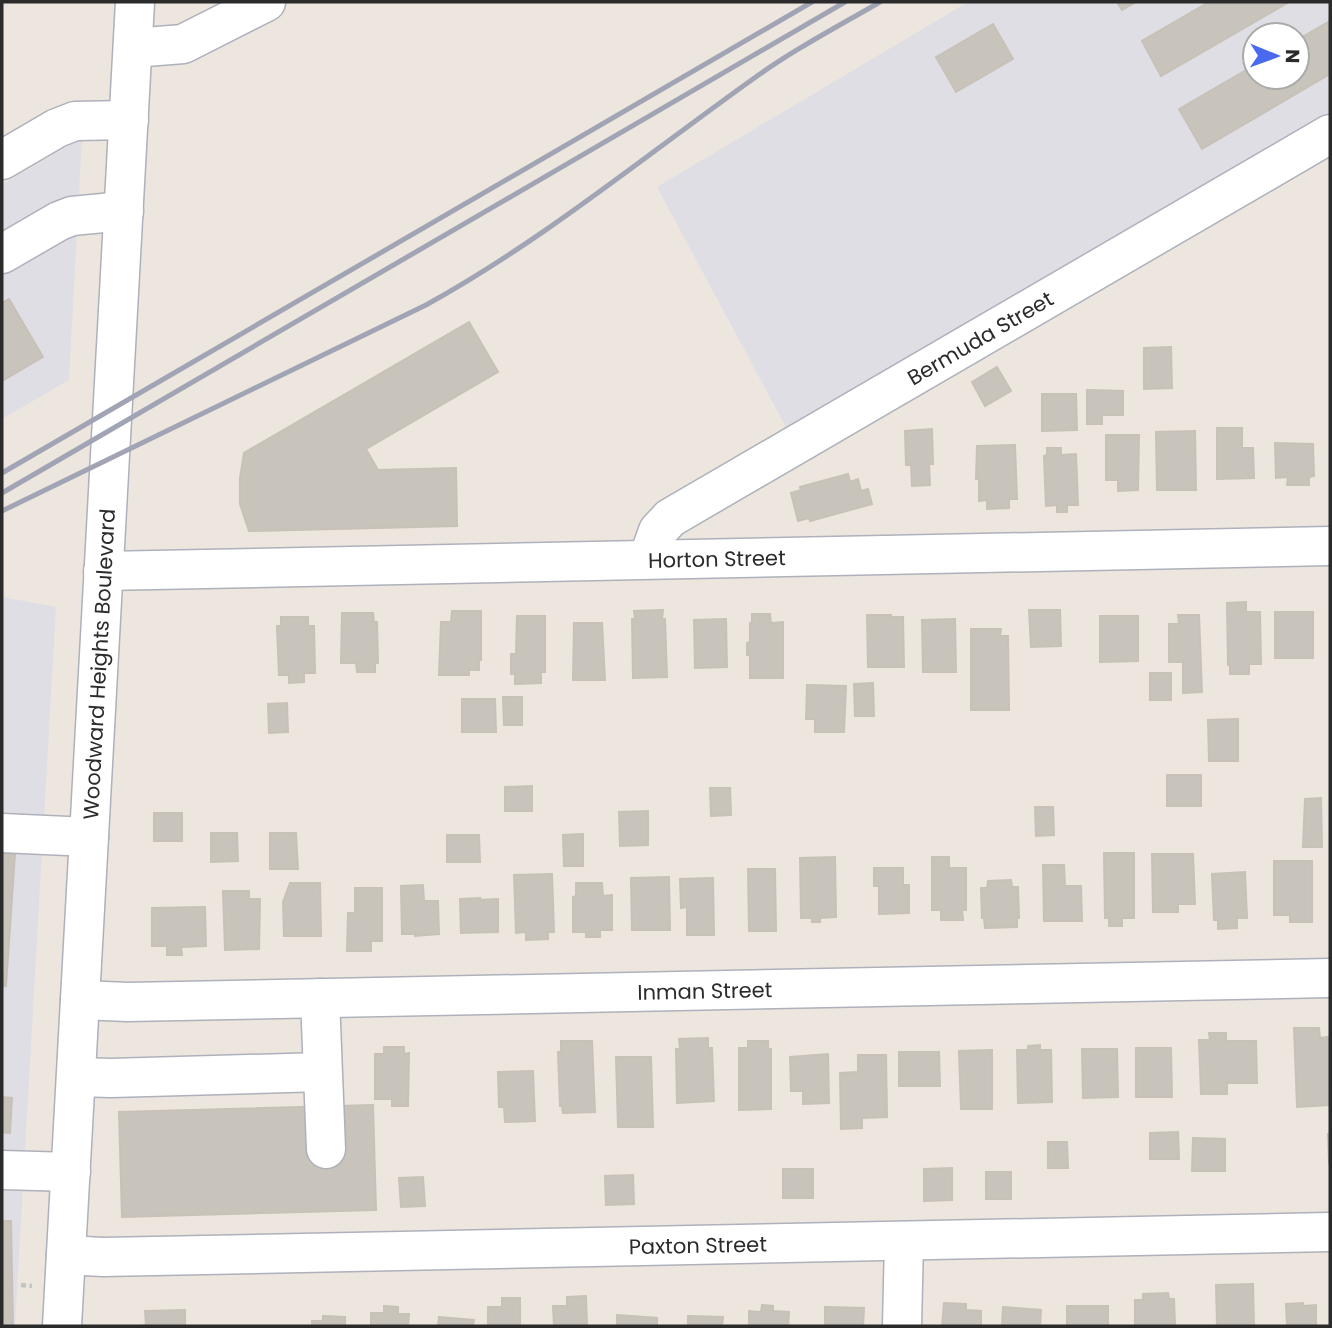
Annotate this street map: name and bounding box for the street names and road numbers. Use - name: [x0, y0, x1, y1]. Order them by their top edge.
- street label: Bermuda Street: [902, 284, 1058, 392]
- street label: Woodward Heights Boulevard: [75, 508, 122, 820]
- street label: Horton Street: [648, 543, 786, 574]
- street label: Inman Street: [637, 975, 773, 1006]
- street label: Paxton Street: [628, 1229, 767, 1261]

